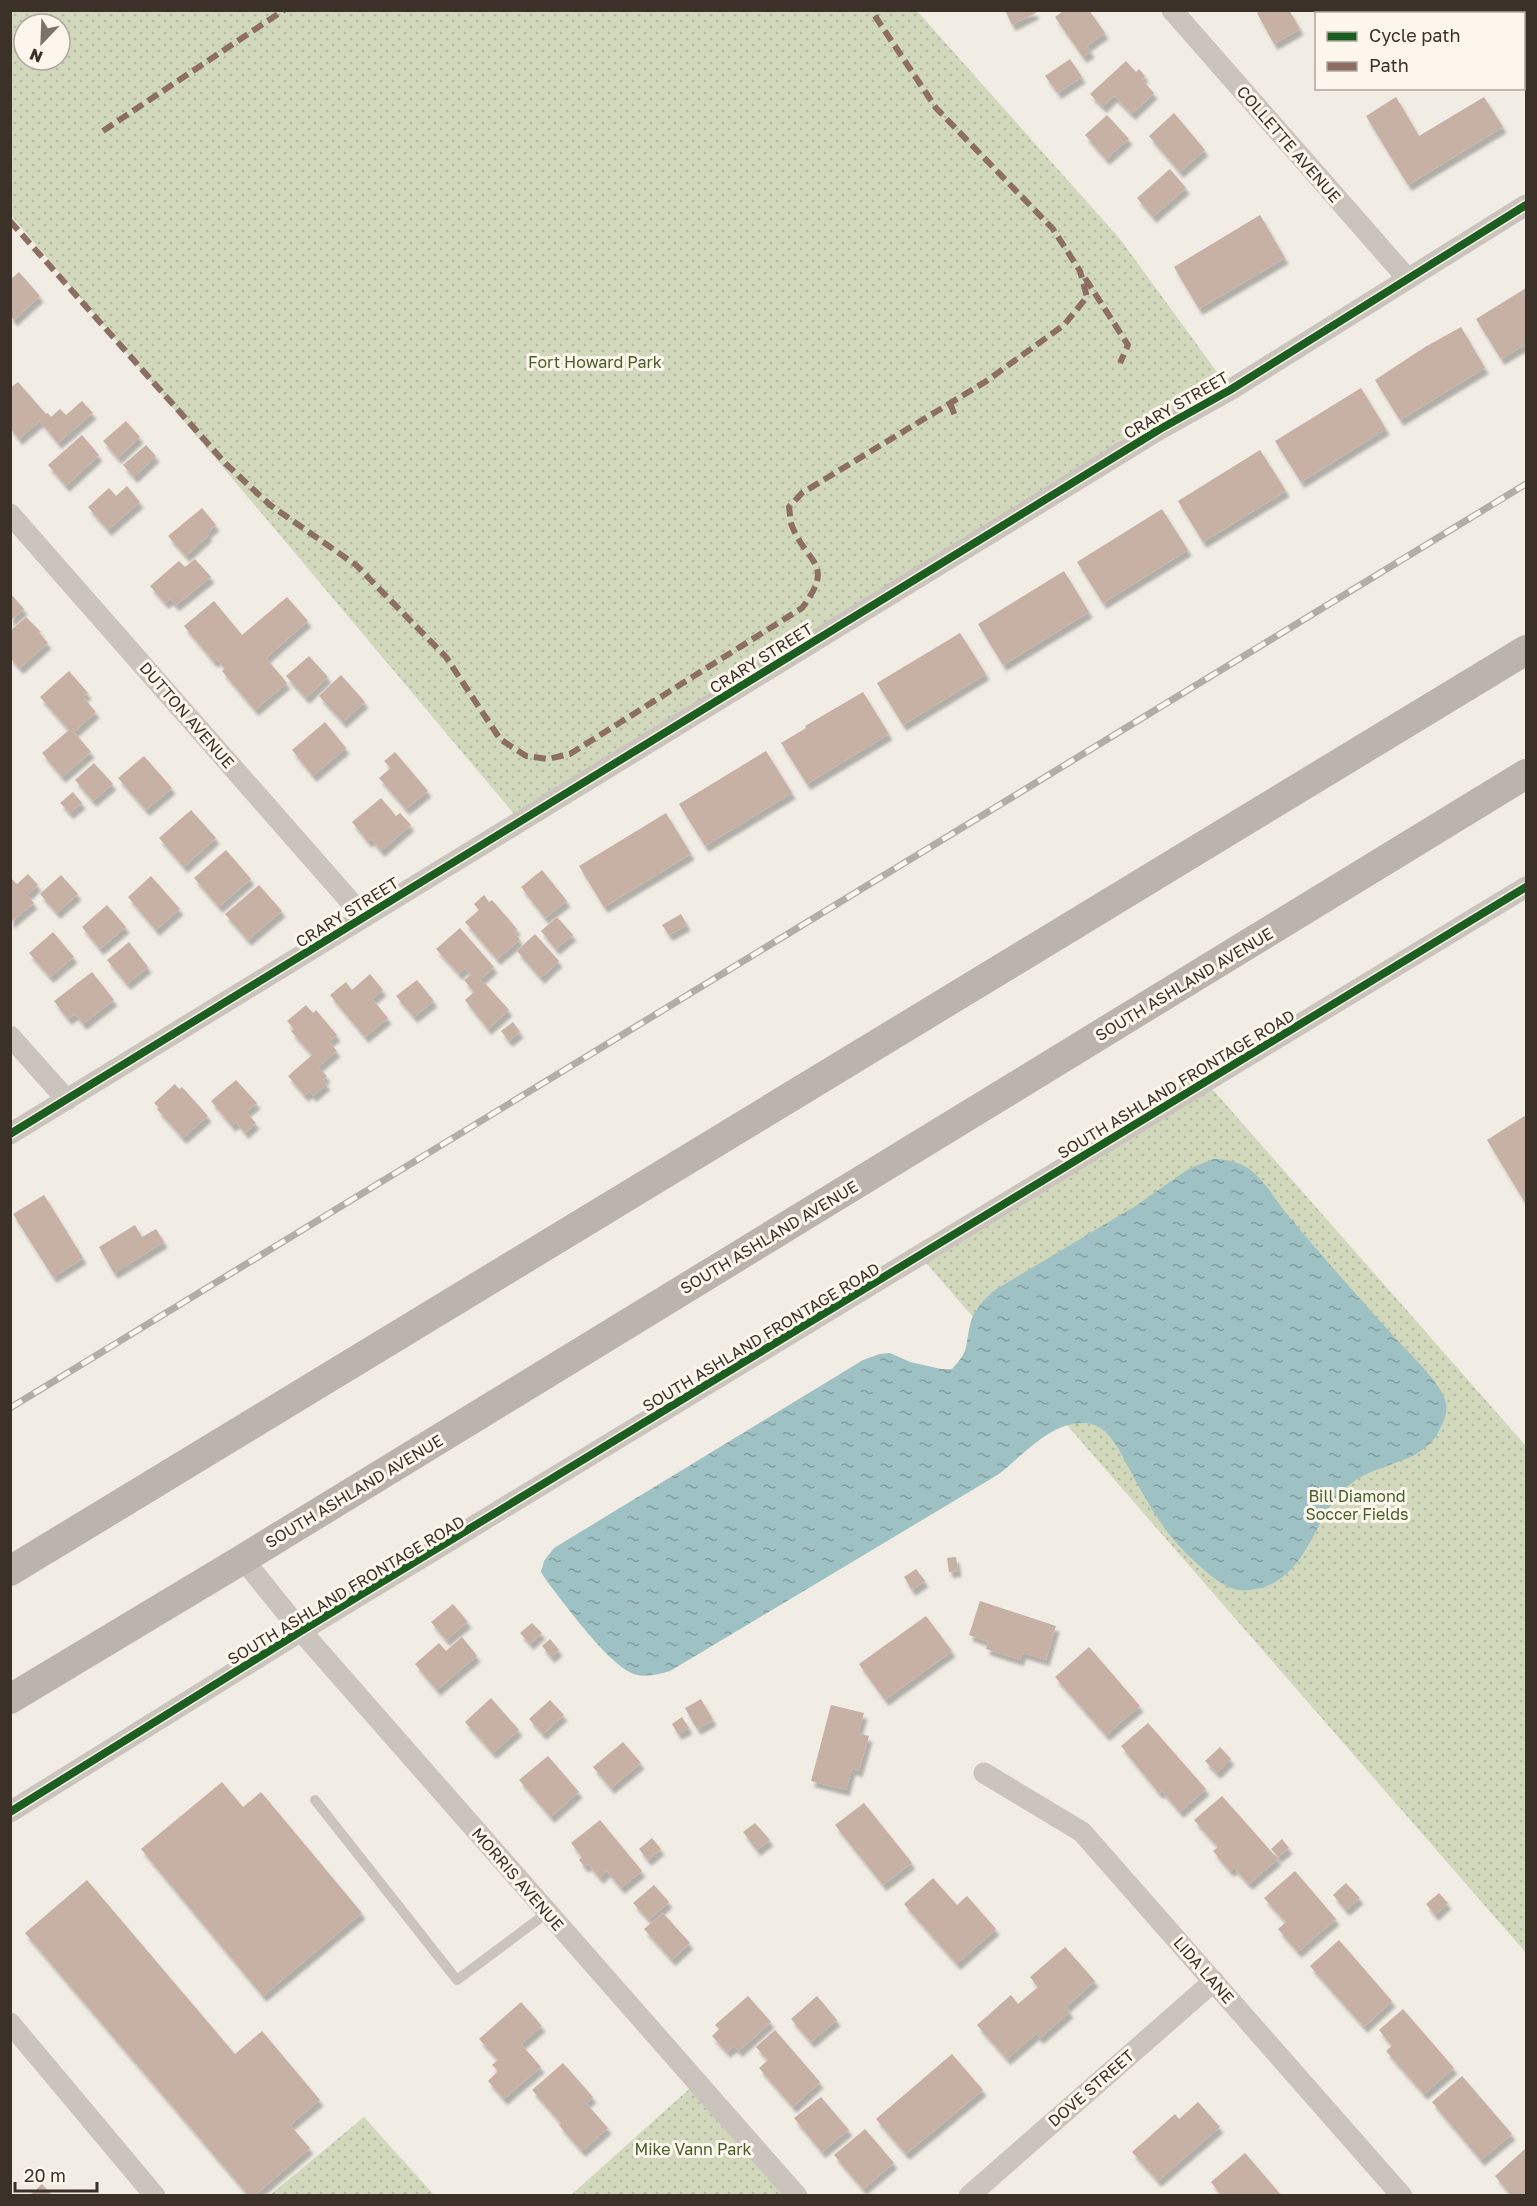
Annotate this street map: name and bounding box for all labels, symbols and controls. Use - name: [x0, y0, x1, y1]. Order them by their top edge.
- north arrow: [12, 12, 72, 72]
- legend: [1315, 12, 1525, 90]
- text: Cycle path: [1369, 24, 1461, 46]
- text: N: [27, 44, 46, 67]
- text: Path: [1369, 54, 1409, 76]
- street label: COLLETTE AVENUE: [1233, 81, 1345, 207]
- park label: Fort Howard Park: [528, 352, 662, 372]
- street label: CRARY STREET: [1120, 367, 1232, 443]
- street label: CRARY STREET: [706, 618, 816, 698]
- street label: DUTTON AVENUE: [135, 658, 239, 772]
- street label: CRARY STREET: [292, 872, 402, 952]
- street label: SOUTH ASHLAND AVENUE: [1091, 923, 1277, 1045]
- street label: SOUTH ASHLAND FRONTAGE ROAD: [1054, 1005, 1298, 1163]
- street label: SOUTH ASHLAND AVENUE: [676, 1176, 862, 1298]
- street label: SOUTH ASHLAND FRONTAGE ROAD: [639, 1258, 883, 1416]
- street label: SOUTH ASHLAND AVENUE: [261, 1430, 447, 1552]
- park label: Bill Diamond Soccer Fields: [1305, 1486, 1409, 1524]
- street label: SOUTH ASHLAND FRONTAGE ROAD: [224, 1511, 468, 1669]
- street label: MORRIS AVENUE: [468, 1823, 568, 1935]
- street label: LIDA LANE: [1170, 1933, 1238, 2007]
- street label: DOVE STREET: [1044, 2045, 1138, 2131]
- park label: Mike Vann Park: [634, 2139, 752, 2159]
- scale bar: [15, 2155, 98, 2193]
- text: 20 m: [24, 2164, 66, 2186]

